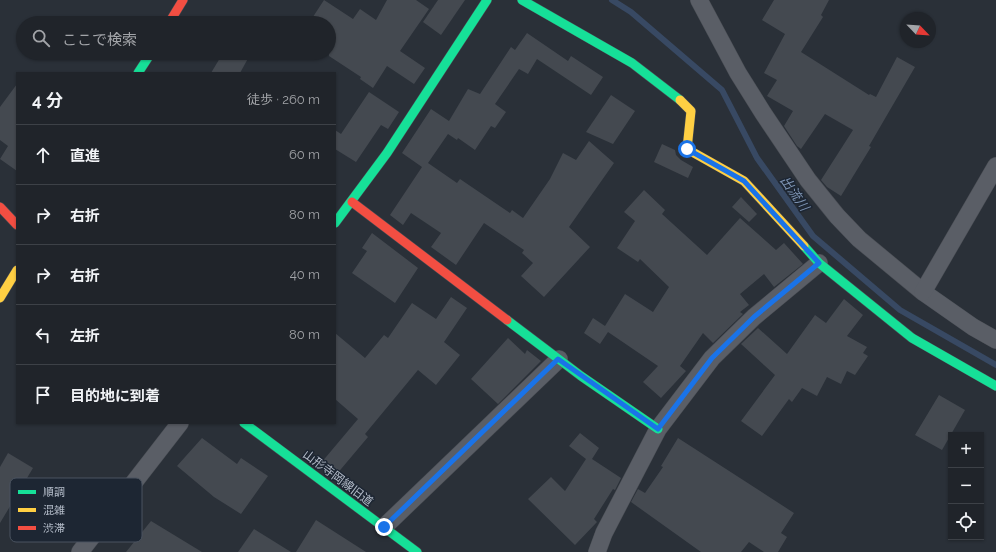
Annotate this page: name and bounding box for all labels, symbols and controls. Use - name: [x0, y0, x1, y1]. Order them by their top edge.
- north arrow: [900, 12, 936, 48]
- search box: [16, 16, 336, 60]
- icon: search: [30, 27, 52, 49]
- text: ここで検索: [62, 31, 137, 49]
- text: 4 分: [32, 90, 63, 110]
- text: 徒歩 · 260 m: [247, 92, 320, 107]
- route start: [678, 140, 696, 158]
- icon: ahead: [32, 144, 54, 166]
- text: 直進: [70, 147, 100, 165]
- text: 60 m: [289, 147, 320, 162]
- water label: 出流川: [777, 173, 813, 215]
- icon: right: [32, 204, 54, 226]
- text: 右折: [70, 207, 100, 225]
- text: 80 m: [289, 207, 320, 222]
- icon: right: [32, 264, 54, 286]
- text: 右折: [70, 267, 100, 285]
- text: 40 m: [290, 267, 320, 282]
- icon: left: [32, 324, 54, 346]
- text: 左折: [70, 327, 100, 345]
- text: 80 m: [289, 327, 320, 342]
- icon: arrive: [32, 384, 54, 406]
- text: 目的地に到着: [70, 387, 160, 405]
- map controls: [948, 432, 984, 540]
- button: +: [948, 432, 984, 468]
- street label: 山形寺岡線旧道: [300, 447, 376, 509]
- button: −: [948, 468, 984, 504]
- legend: [10, 478, 142, 542]
- text: 順調: [43, 486, 65, 499]
- text: 混雑: [43, 504, 65, 517]
- button: locate: [948, 504, 984, 540]
- route end: [375, 518, 393, 536]
- text: 渋滞: [43, 522, 65, 535]

